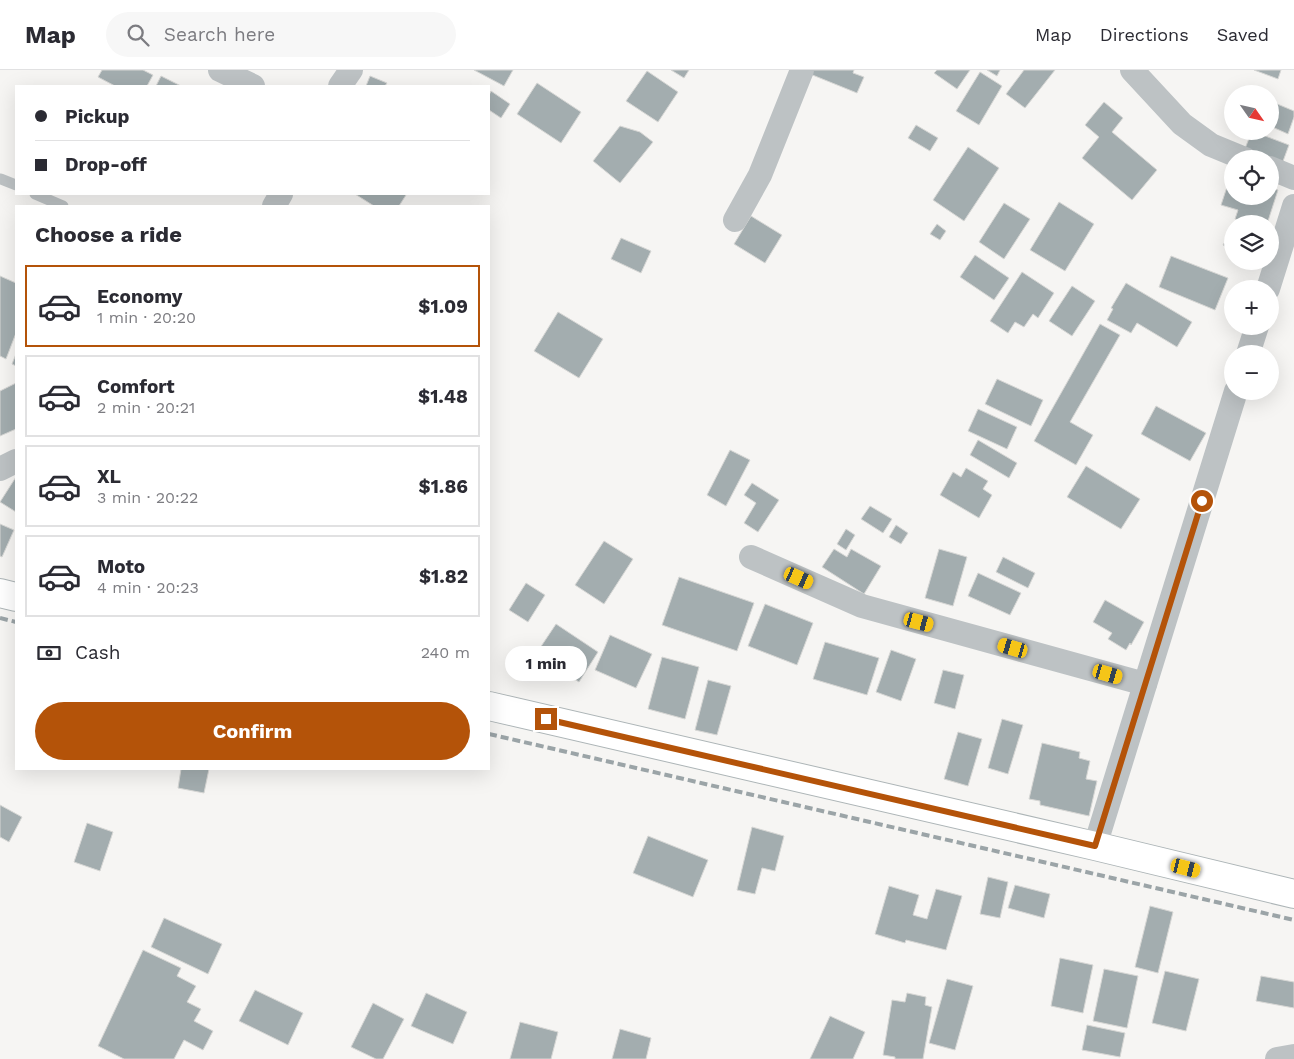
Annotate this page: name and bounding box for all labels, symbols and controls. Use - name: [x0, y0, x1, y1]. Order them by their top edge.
- search box: [106, 12, 456, 57]
- text: Map: [25, 21, 76, 49]
- icon: search: [124, 21, 152, 49]
- text: Search here: [164, 23, 275, 46]
- text: Map: [1035, 24, 1072, 45]
- text: Directions: [1100, 24, 1189, 45]
- text: Saved: [1217, 24, 1269, 45]
- north arrow: [1224, 85, 1279, 140]
- map controls: [1224, 85, 1279, 400]
- text: Pickup: [65, 105, 129, 128]
- button: locate: [1224, 150, 1279, 205]
- text: Drop-off: [65, 153, 147, 176]
- button: layers: [1224, 215, 1279, 270]
- text: Choose a ride: [35, 222, 182, 247]
- button: +: [1224, 280, 1279, 335]
- icon: car: [37, 284, 82, 329]
- text: Economy: [97, 285, 182, 308]
- text: $1.09: [418, 295, 468, 318]
- text: 1 min · 20:20: [97, 308, 196, 327]
- button: −: [1224, 345, 1279, 400]
- icon: car: [37, 374, 82, 419]
- text: Comfort: [97, 375, 175, 398]
- text: $1.48: [418, 385, 468, 408]
- text: 2 min · 20:21: [97, 398, 195, 417]
- icon: car: [37, 464, 82, 509]
- text: XL: [97, 465, 121, 488]
- text: $1.86: [419, 475, 468, 498]
- text: 3 min · 20:22: [97, 488, 198, 507]
- route start: [1191, 490, 1213, 512]
- icon: car: [37, 554, 82, 599]
- text: Moto: [97, 555, 145, 578]
- text: $1.82: [419, 565, 468, 588]
- car: [782, 565, 815, 591]
- text: 4 min · 20:23: [97, 578, 199, 597]
- car: [902, 611, 935, 633]
- car: [996, 637, 1029, 659]
- icon: cash: [35, 639, 63, 667]
- text: Cash: [75, 641, 121, 664]
- text: 240 m: [421, 643, 470, 662]
- callout: 1 min: [505, 646, 587, 682]
- text: 1 min: [525, 654, 567, 673]
- car: [1091, 663, 1124, 685]
- button: Confirm: [35, 702, 470, 760]
- route end: [535, 708, 557, 730]
- car: [1169, 857, 1202, 879]

